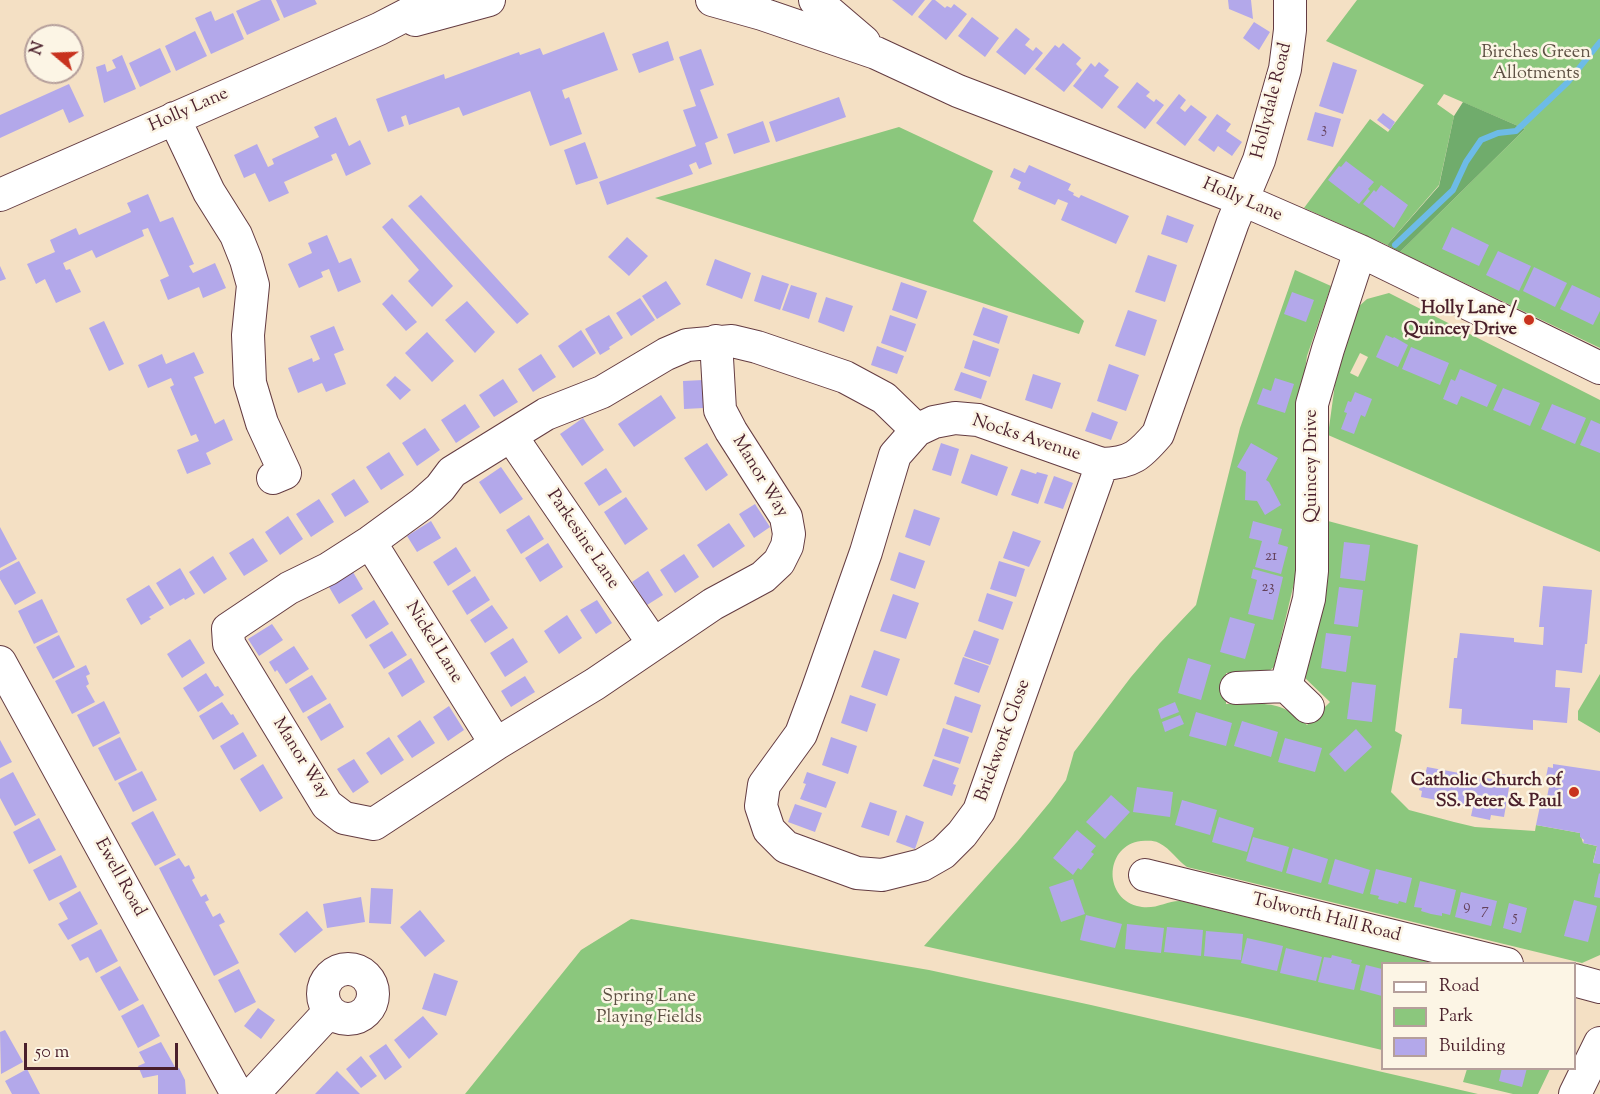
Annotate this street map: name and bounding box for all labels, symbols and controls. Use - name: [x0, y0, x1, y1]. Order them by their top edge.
- north arrow: [24, 24, 84, 84]
- text: N: [25, 39, 51, 58]
- street label: Hollydale Road: [1248, 41, 1298, 161]
- park label: Birches Green Allotments: [1481, 43, 1591, 86]
- street label: Holly Lane: [146, 84, 232, 138]
- house number: 3: [1321, 121, 1327, 139]
- street label: Holly Lane: [1199, 175, 1285, 227]
- place label: Holly Lane / Quincey Drive: [1404, 299, 1517, 342]
- marker: Holly Lane / Quincey Drive: [1522, 313, 1536, 327]
- street label: Quincey Drive: [1302, 409, 1324, 523]
- street label: Nocks Avenue: [969, 411, 1083, 467]
- street label: Manor Way: [726, 432, 792, 522]
- street label: Parkesine Lane: [541, 486, 623, 594]
- house number: 21: [1265, 548, 1277, 566]
- house number: 23: [1261, 579, 1275, 597]
- street label: Nickel Lane: [399, 598, 467, 688]
- street label: Brickwork Close: [972, 677, 1036, 805]
- street label: Manor Way: [267, 714, 333, 804]
- place label: Catholic Church of SS. Peter & Paul: [1411, 771, 1562, 814]
- marker: Catholic Church of SS. Peter & Paul: [1567, 785, 1581, 799]
- street label: Ewell Road: [89, 835, 149, 921]
- street label: Tolworth Hall Road: [1249, 890, 1403, 948]
- house number: 9: [1463, 898, 1471, 916]
- house number: 7: [1481, 902, 1489, 920]
- house number: 5: [1512, 909, 1518, 927]
- legend: [1381, 962, 1576, 1070]
- text: Road: [1439, 974, 1479, 1000]
- park label: Spring Lane Playing Fields: [596, 987, 702, 1030]
- text: Park: [1439, 1004, 1473, 1030]
- scale bar: [27, 1031, 182, 1069]
- text: Building: [1439, 1034, 1505, 1060]
- text: 50 m: [35, 1040, 69, 1066]

